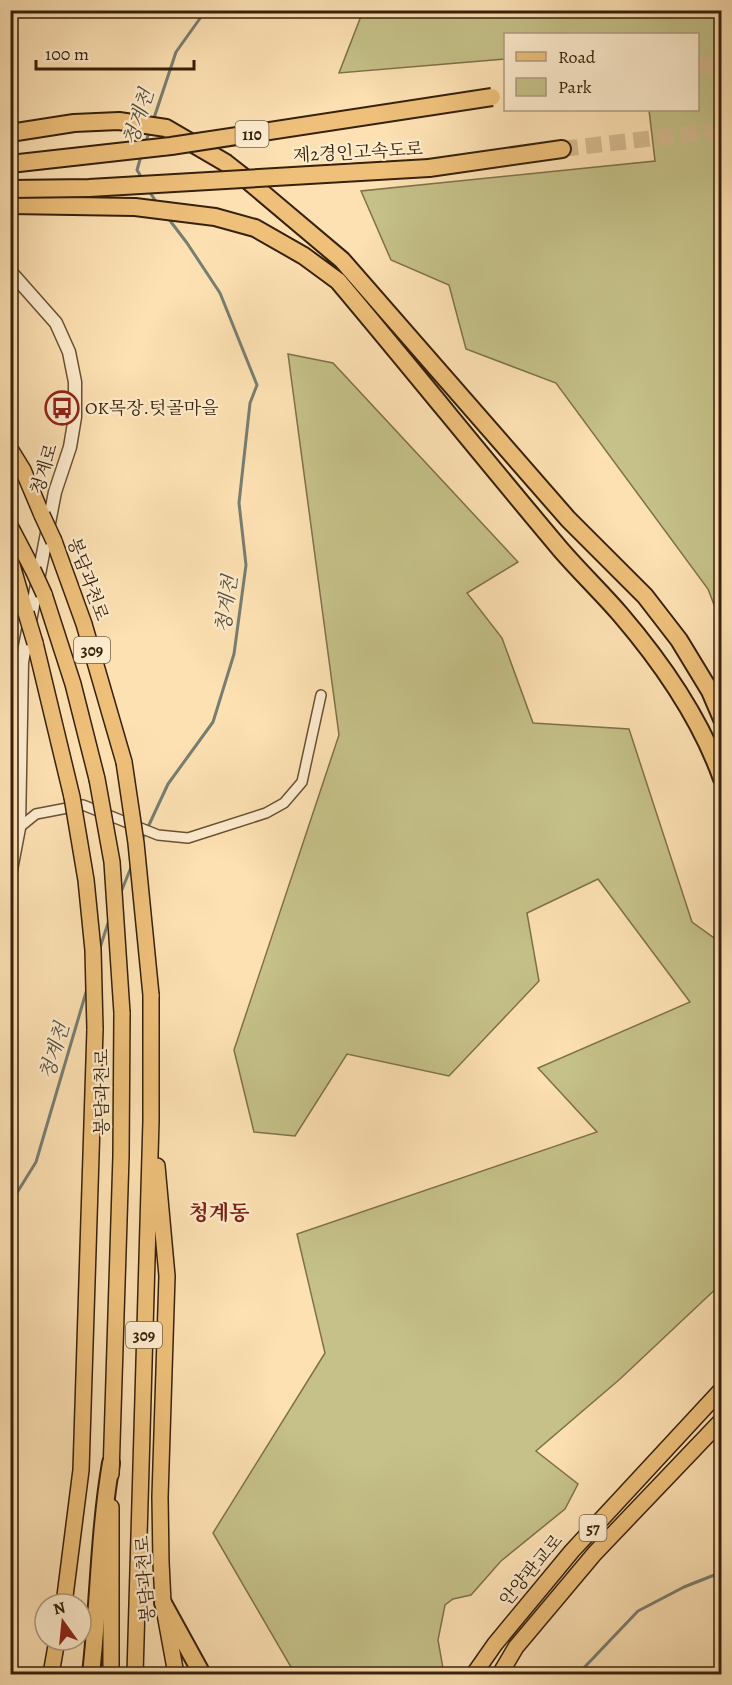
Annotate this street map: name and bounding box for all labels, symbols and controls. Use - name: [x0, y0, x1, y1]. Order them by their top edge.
- scale bar: [36, 33, 194, 71]
- legend: [504, 33, 699, 111]
- text: 100 m: [45, 42, 89, 66]
- text: Road: [558, 45, 596, 69]
- text: Park: [558, 75, 592, 99]
- water label: 청계천: [117, 84, 161, 149]
- road number: 110: [236, 121, 268, 147]
- street label: 제2경인고속도로: [292, 137, 424, 167]
- bus stop icon: OK목장.텃골마을: [44, 390, 80, 426]
- place label: OK목장.텃골마을: [85, 396, 219, 420]
- street label: 청계로: [25, 441, 63, 497]
- street label: 봉담과천로: [62, 534, 114, 624]
- water label: 청계천: [209, 572, 244, 635]
- road number: 309: [74, 637, 110, 663]
- water label: 청계천: [33, 1018, 76, 1083]
- street label: 봉담과천로: [90, 1049, 114, 1135]
- district label: 청계동: [189, 1199, 249, 1227]
- road number: 309: [126, 1322, 162, 1348]
- road number: 57: [580, 1515, 606, 1541]
- street label: 안양판교로: [494, 1529, 568, 1611]
- street label: 봉담과천로: [130, 1535, 160, 1623]
- north arrow: [33, 1592, 93, 1652]
- text: N: [51, 1596, 68, 1621]

